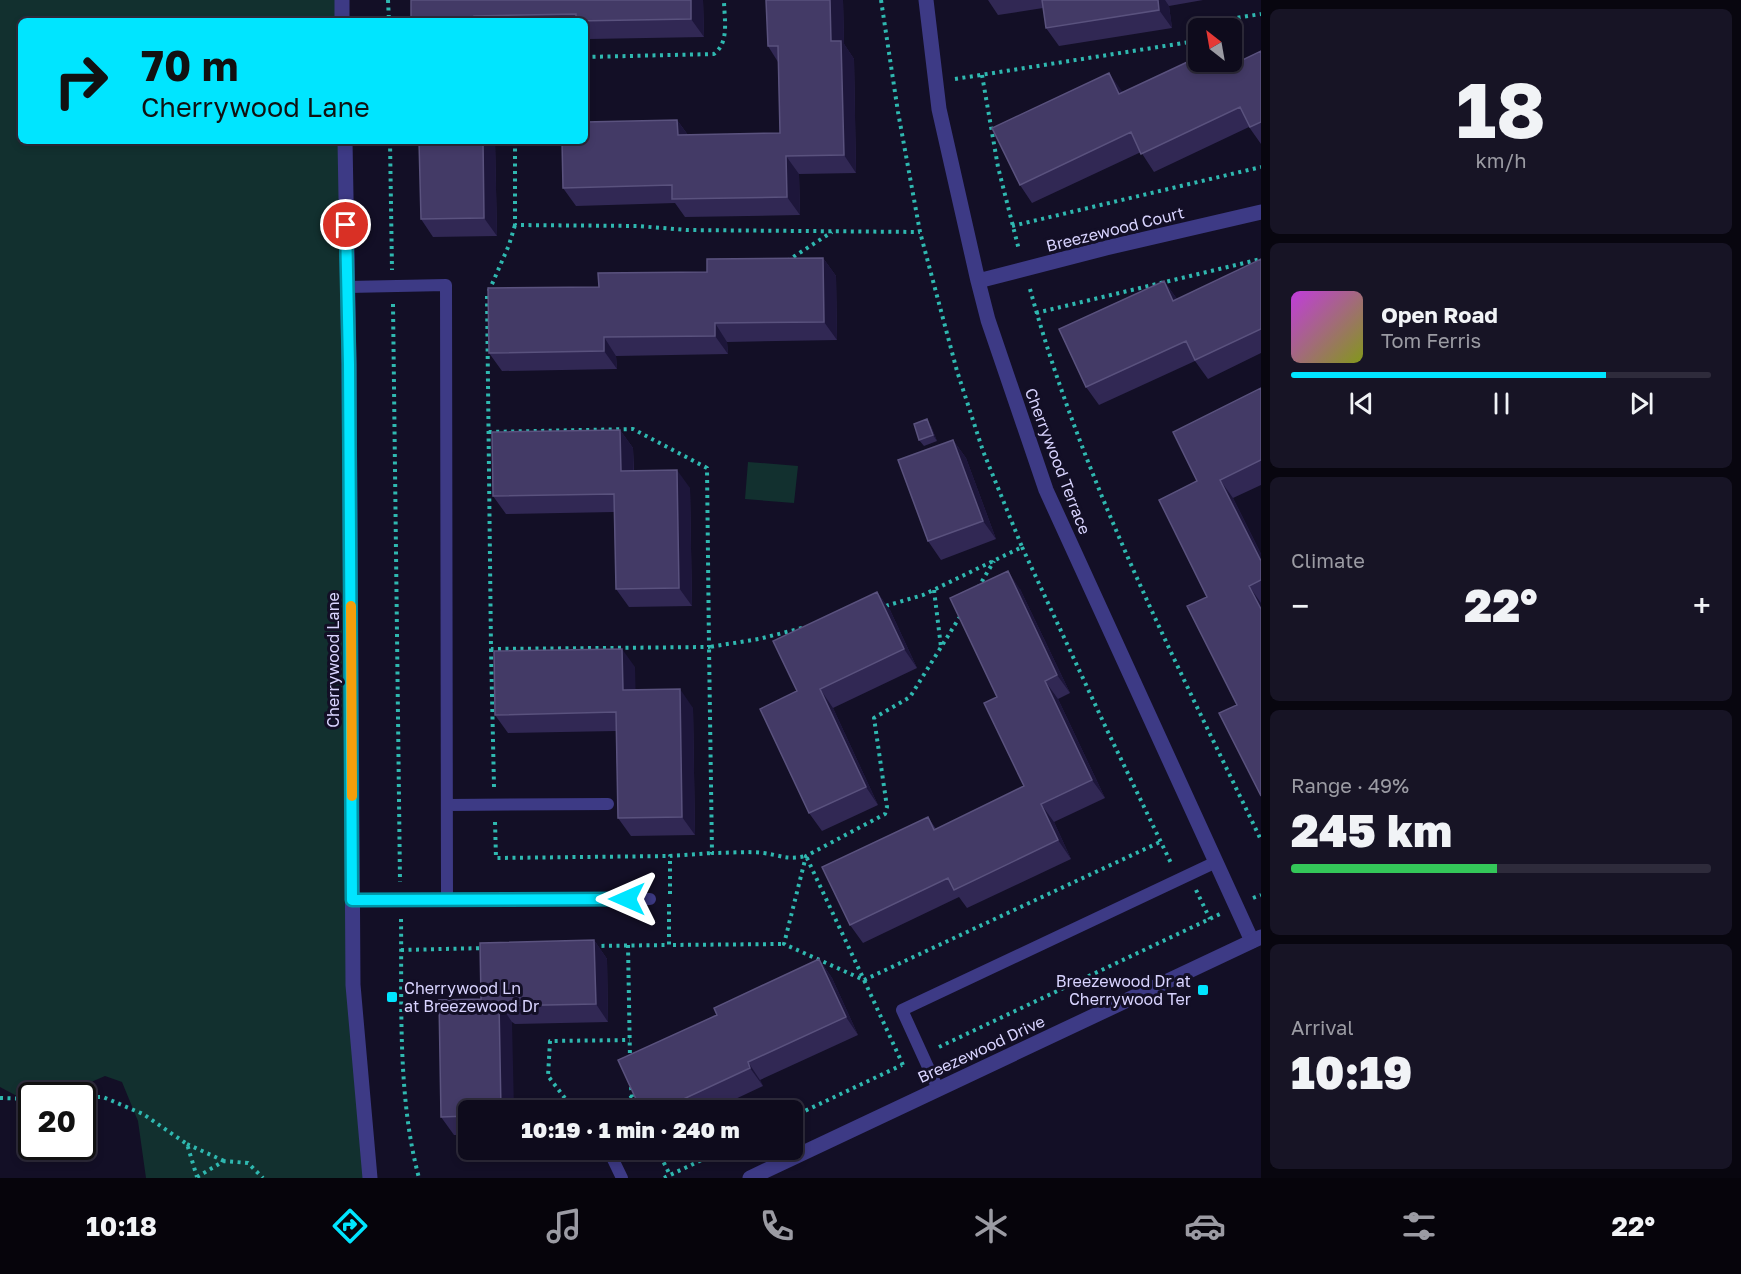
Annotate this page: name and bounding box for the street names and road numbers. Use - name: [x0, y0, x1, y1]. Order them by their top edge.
- street label: Breezewood Court: [1044, 202, 1186, 256]
- street label: Cherrywood Terrace: [1021, 385, 1095, 537]
- street label: Cherrywood Lane: [323, 592, 343, 728]
- street label: Breezewood Drive: [914, 1011, 1048, 1087]

